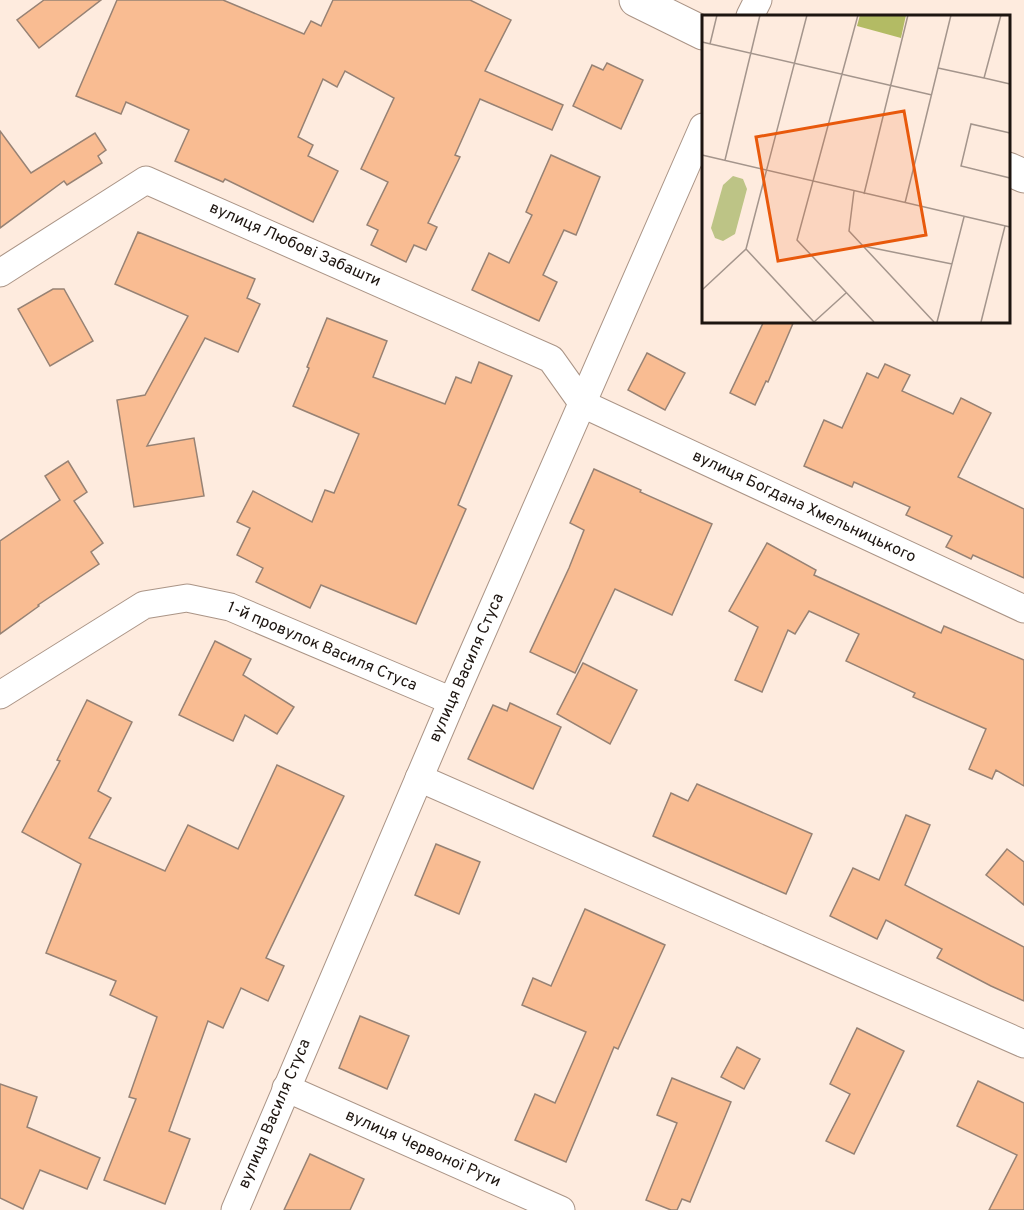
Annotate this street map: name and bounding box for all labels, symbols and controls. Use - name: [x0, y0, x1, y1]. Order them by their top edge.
- inset map: [702, 15, 1009, 322]
- street label: вулиця Любові Забашти: [206, 198, 384, 292]
- street label: вулиця Богдана Хмельницького: [689, 446, 919, 568]
- street label: вулиця Василя Стуса: [425, 590, 509, 746]
- street label: 1-й провулок Василя Стуса: [224, 598, 420, 696]
- street label: вулиця Василя Стуса: [234, 1036, 316, 1192]
- street label: вулиця Червоної Рути: [342, 1106, 504, 1192]

